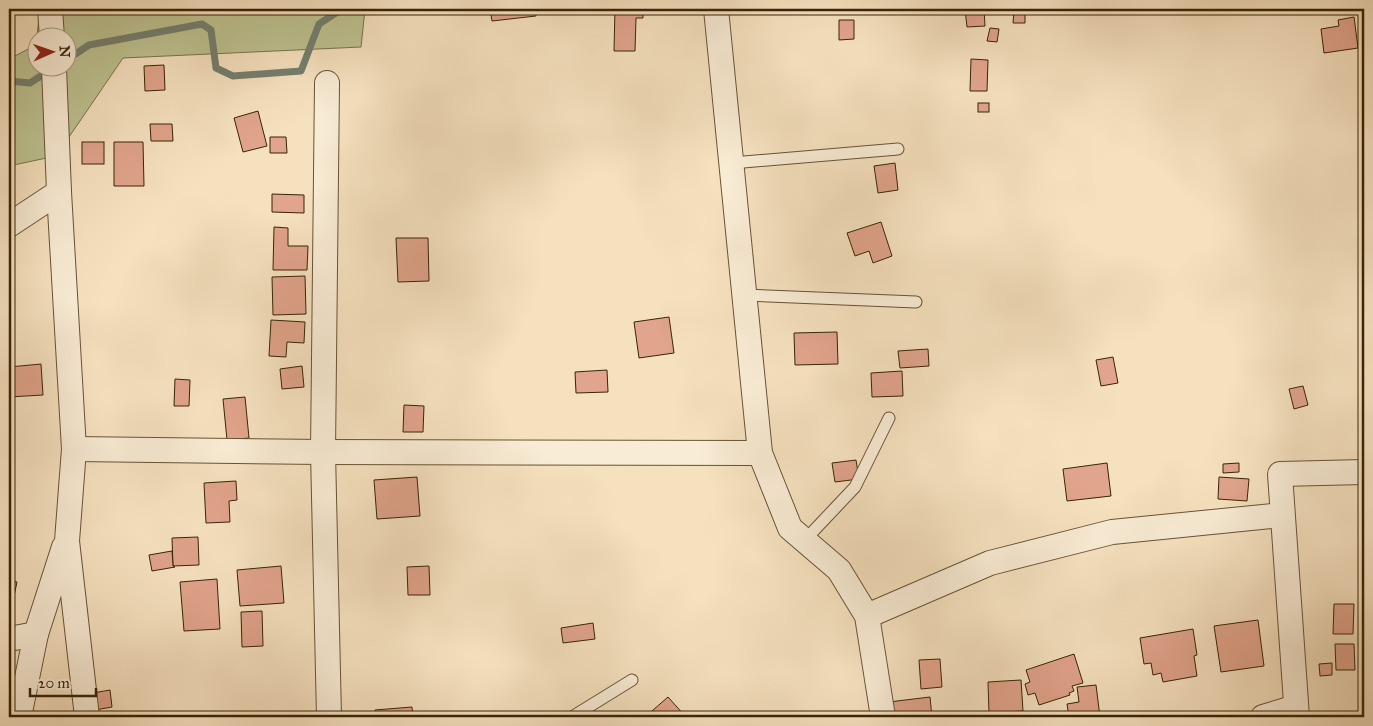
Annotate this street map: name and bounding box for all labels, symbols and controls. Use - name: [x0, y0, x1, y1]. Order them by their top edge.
- north arrow: [28, 28, 78, 78]
- text: N: [56, 45, 73, 58]
- scale bar: [30, 666, 96, 698]
- text: 20 m: [38, 674, 70, 692]

